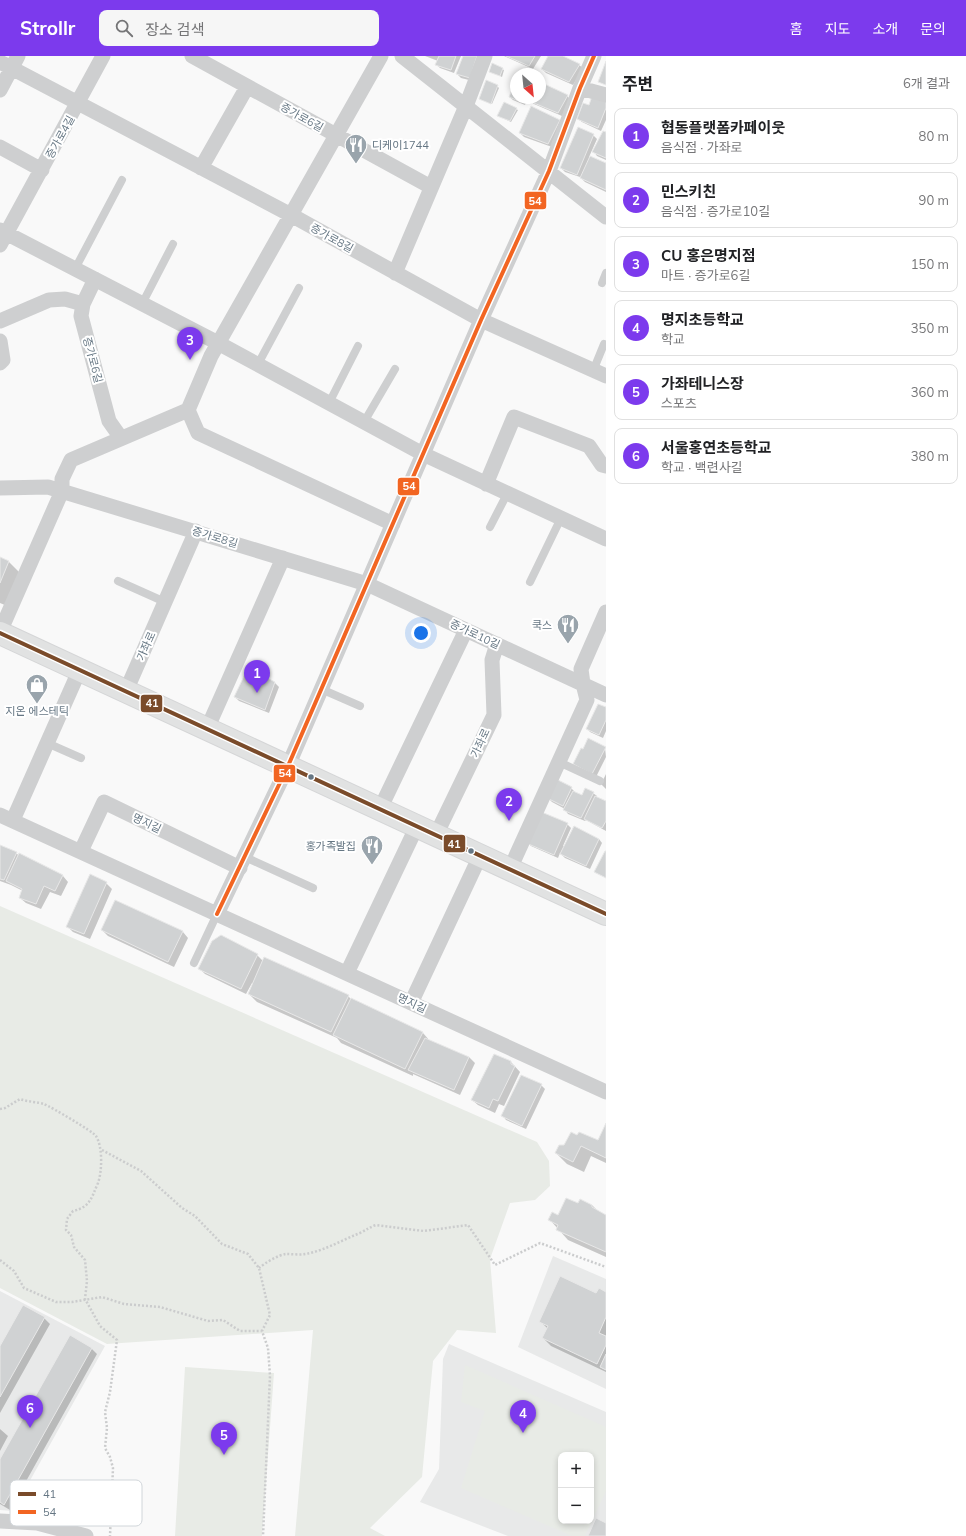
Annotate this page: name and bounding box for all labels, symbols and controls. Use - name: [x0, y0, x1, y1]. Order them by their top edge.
- search box: [99, 10, 379, 46]
- text: Strollr: [20, 16, 75, 40]
- icon: search: [113, 17, 135, 39]
- text: 장소 검색: [145, 20, 204, 39]
- text: 홈: [790, 20, 803, 38]
- text: 지도: [825, 20, 850, 38]
- text: 소개: [872, 20, 898, 38]
- text: 문의: [920, 20, 946, 38]
- north arrow: [510, 68, 546, 104]
- text: 주변: [622, 73, 653, 94]
- text: 6개 결과: [903, 75, 950, 91]
- street label: 증가로6길: [278, 99, 326, 135]
- street label: 증가로4길: [42, 113, 78, 161]
- text: 협동플랫폼카페이웃: [661, 118, 785, 137]
- text: 1: [632, 128, 640, 144]
- text: 80 m: [919, 128, 949, 144]
- restaurant icon: 디케이1744: [343, 132, 369, 165]
- place label: 디케이1744: [372, 138, 429, 152]
- text: 음식점 · 가좌로: [661, 139, 743, 155]
- text: 민스키친: [661, 182, 716, 201]
- line badge: 54: [524, 191, 547, 210]
- text: 2: [632, 192, 640, 208]
- text: 90 m: [919, 192, 949, 208]
- text: 54: [528, 194, 542, 208]
- text: 음식점 · 증가로10길: [661, 203, 770, 219]
- street label: 증가로8길: [308, 220, 356, 256]
- text: CU 홍은명지점: [661, 246, 756, 265]
- text: 3: [632, 256, 640, 272]
- text: 150 m: [911, 256, 949, 272]
- text: 마트 · 증가로6길: [661, 267, 750, 283]
- text: 명지초등학교: [661, 310, 744, 329]
- text: 4: [632, 320, 640, 336]
- text: 350 m: [911, 320, 949, 336]
- pin: 3: [177, 327, 203, 360]
- text: 학교: [661, 331, 685, 347]
- street label: 증가로6길: [80, 335, 106, 385]
- text: 가좌테니스장: [661, 374, 744, 393]
- text: 5: [632, 384, 640, 400]
- text: 360 m: [911, 384, 949, 400]
- text: 스포츠: [661, 395, 697, 411]
- text: 서울홍연초등학교: [661, 438, 771, 457]
- text: 6: [632, 448, 640, 464]
- text: 380 m: [911, 448, 949, 464]
- text: 학교 · 백련사길: [661, 459, 743, 475]
- line badge: 54: [397, 477, 420, 496]
- text: 54: [402, 479, 416, 493]
- street label: 증가로8길: [190, 523, 240, 551]
- restaurant icon: 쿡스: [555, 612, 581, 645]
- street label: 증가로10길: [448, 616, 502, 652]
- place label: 쿡스: [532, 618, 552, 632]
- your location: [411, 623, 431, 643]
- street label: 가좌로: [133, 629, 159, 663]
- pin: 1: [244, 660, 270, 693]
- shop icon: 지온 에스테틱: [24, 672, 50, 705]
- line badge: 41: [140, 694, 163, 713]
- text: 41: [145, 696, 159, 710]
- place label: 지온 에스테틱: [5, 704, 69, 718]
- street label: 가좌로: [467, 726, 493, 760]
- line badge: 54: [273, 764, 296, 783]
- text: 54: [278, 766, 292, 780]
- unlabelled marker: [306, 772, 316, 782]
- pin: 2: [496, 788, 522, 821]
- street label: 명지길: [130, 810, 164, 836]
- restaurant icon: 홍가족발집: [359, 833, 385, 866]
- line badge: 41: [443, 834, 466, 853]
- text: 41: [447, 837, 461, 851]
- place label: 홍가족발집: [305, 839, 356, 853]
- unlabelled marker: [466, 846, 476, 856]
- street label: 명지길: [395, 990, 429, 1016]
- pin: 6: [17, 1395, 43, 1428]
- pin: 4: [510, 1400, 536, 1433]
- pin: 5: [211, 1422, 237, 1455]
- map controls: [558, 1452, 594, 1524]
- button: +: [558, 1452, 594, 1488]
- legend: [10, 1480, 142, 1526]
- text: 41: [43, 1487, 56, 1501]
- button: −: [558, 1488, 594, 1524]
- text: 54: [43, 1505, 57, 1519]

